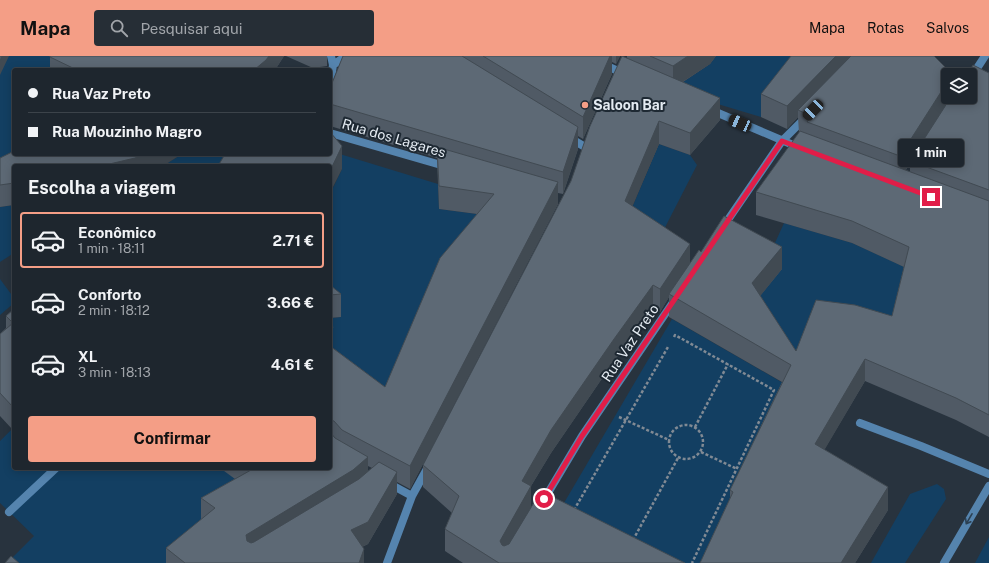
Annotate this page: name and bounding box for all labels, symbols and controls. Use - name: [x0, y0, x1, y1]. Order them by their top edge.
- search box: [94, 10, 374, 46]
- text: Mapa: [20, 17, 70, 39]
- icon: search: [108, 17, 130, 39]
- text: Pesquisar aqui: [140, 20, 242, 37]
- text: Mapa: [809, 20, 845, 36]
- text: Rotas: [867, 20, 904, 36]
- text: Salvos: [926, 20, 969, 36]
- map controls: [941, 68, 977, 104]
- button: layers: [941, 68, 977, 104]
- text: Rua Vaz Preto: [52, 85, 151, 102]
- place label: Saloon Bar: [593, 97, 666, 113]
- car: [800, 97, 826, 123]
- marker: Saloon Bar: [580, 100, 590, 110]
- car: [727, 113, 753, 133]
- street label: Rua dos Lagares: [340, 116, 448, 160]
- text: Rua Mouzinho Magro: [52, 123, 202, 140]
- callout: 1 min: [898, 139, 964, 167]
- text: 1 min: [915, 145, 947, 160]
- text: Escolha a viagem: [28, 177, 176, 198]
- route end: [922, 188, 940, 206]
- icon: car: [30, 222, 66, 258]
- text: Econômico: [78, 224, 156, 241]
- text: 2.71 €: [273, 232, 314, 249]
- text: 1 min · 18:11: [78, 241, 145, 256]
- icon: car: [30, 284, 66, 320]
- text: Conforto: [78, 286, 141, 303]
- text: 3.66 €: [267, 294, 314, 311]
- street label: Rua Vaz Preto: [598, 301, 662, 385]
- text: 2 min · 18:12: [78, 303, 150, 318]
- icon: car: [30, 346, 66, 382]
- text: XL: [78, 348, 97, 365]
- text: 4.61 €: [271, 356, 314, 373]
- text: 3 min · 18:13: [78, 365, 151, 380]
- button: Confirmar: [28, 416, 316, 462]
- route start: [535, 490, 553, 508]
- one-way arrow: [965, 513, 973, 525]

